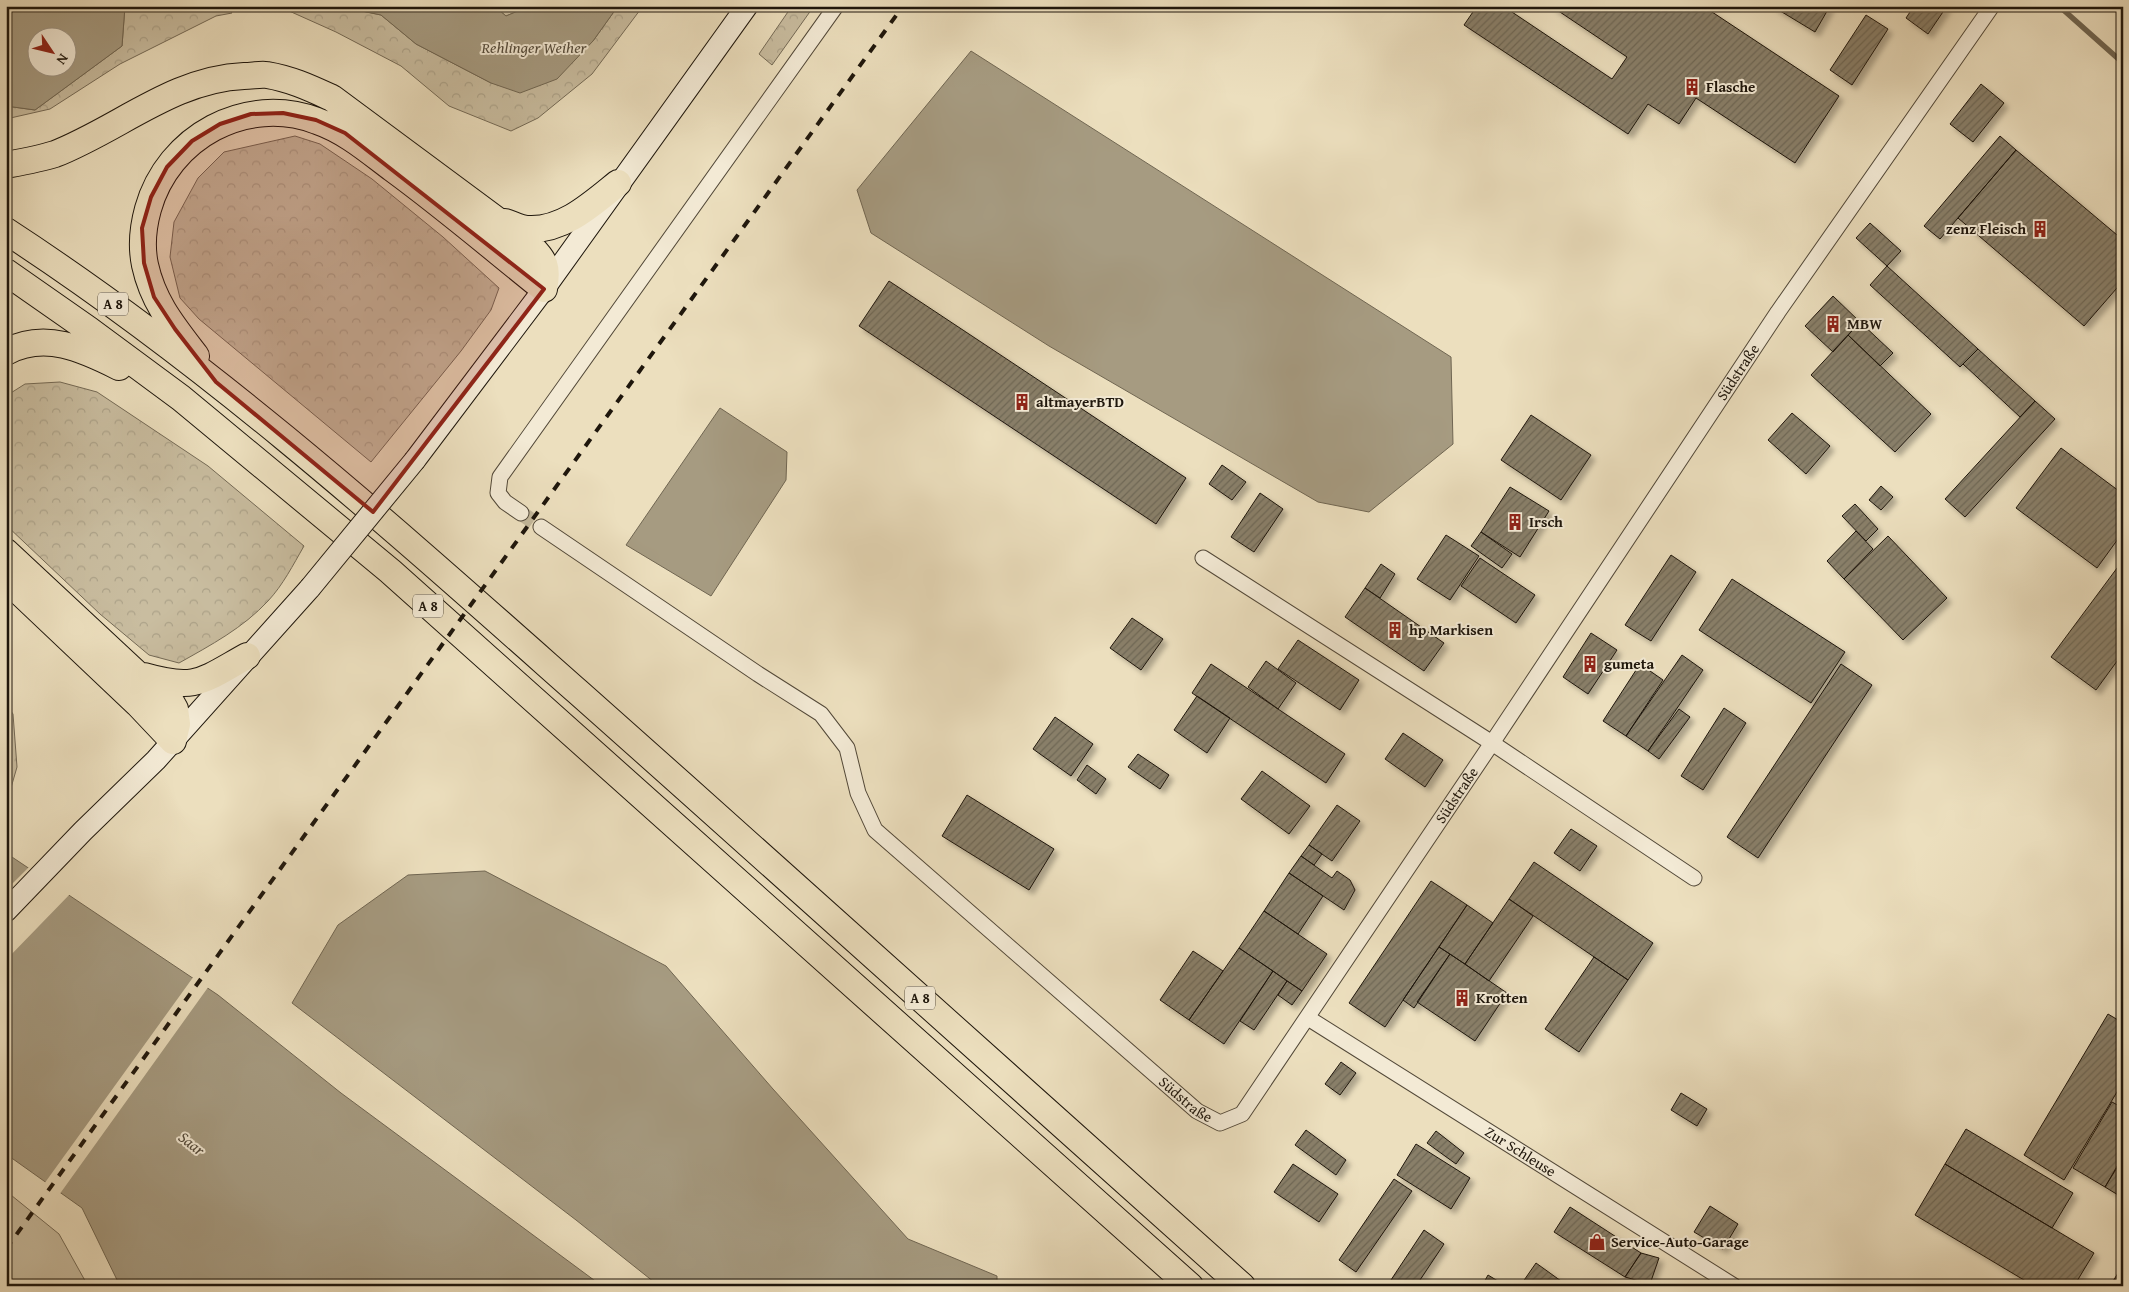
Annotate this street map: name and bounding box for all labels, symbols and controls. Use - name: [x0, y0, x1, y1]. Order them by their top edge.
- north arrow: [28, 28, 78, 78]
- water label: Rehlinger Weiher: [480, 35, 588, 59]
- text: N: [51, 50, 74, 70]
- place label: Flasche: [1706, 76, 1755, 97]
- building icon: Flasche: [1682, 77, 1702, 97]
- place label: zenz Fleisch: [1946, 218, 2026, 239]
- building icon: zenz Fleisch: [2030, 219, 2050, 239]
- road number: A 8: [98, 292, 128, 316]
- place label: MBW: [1847, 313, 1882, 334]
- building icon: MBW: [1823, 314, 1843, 334]
- street label: Südstraße: [1711, 340, 1764, 404]
- place label: altmayerBTD: [1036, 391, 1124, 412]
- building icon: altmayerBTD: [1012, 392, 1032, 412]
- place label: Irsch: [1529, 511, 1563, 532]
- building icon: Irsch: [1505, 512, 1525, 532]
- road number: A 8: [413, 594, 443, 618]
- place label: hp Markisen: [1409, 619, 1493, 640]
- building icon: hp Markisen: [1385, 620, 1405, 640]
- place label: gumeta: [1604, 653, 1654, 674]
- building icon: gumeta: [1580, 654, 1600, 674]
- street label: Südstraße: [1430, 763, 1483, 827]
- road number: A 8: [905, 986, 935, 1010]
- place label: Krotten: [1476, 987, 1528, 1008]
- building icon: Krotten: [1452, 988, 1472, 1008]
- street label: Südstraße: [1154, 1071, 1216, 1127]
- street label: Zur Schleuse: [1481, 1121, 1560, 1181]
- water label: Saar: [174, 1125, 211, 1162]
- place label: Service-Auto-Garage: [1611, 1231, 1749, 1252]
- shop icon: Service-Auto-Garage: [1587, 1232, 1607, 1252]

